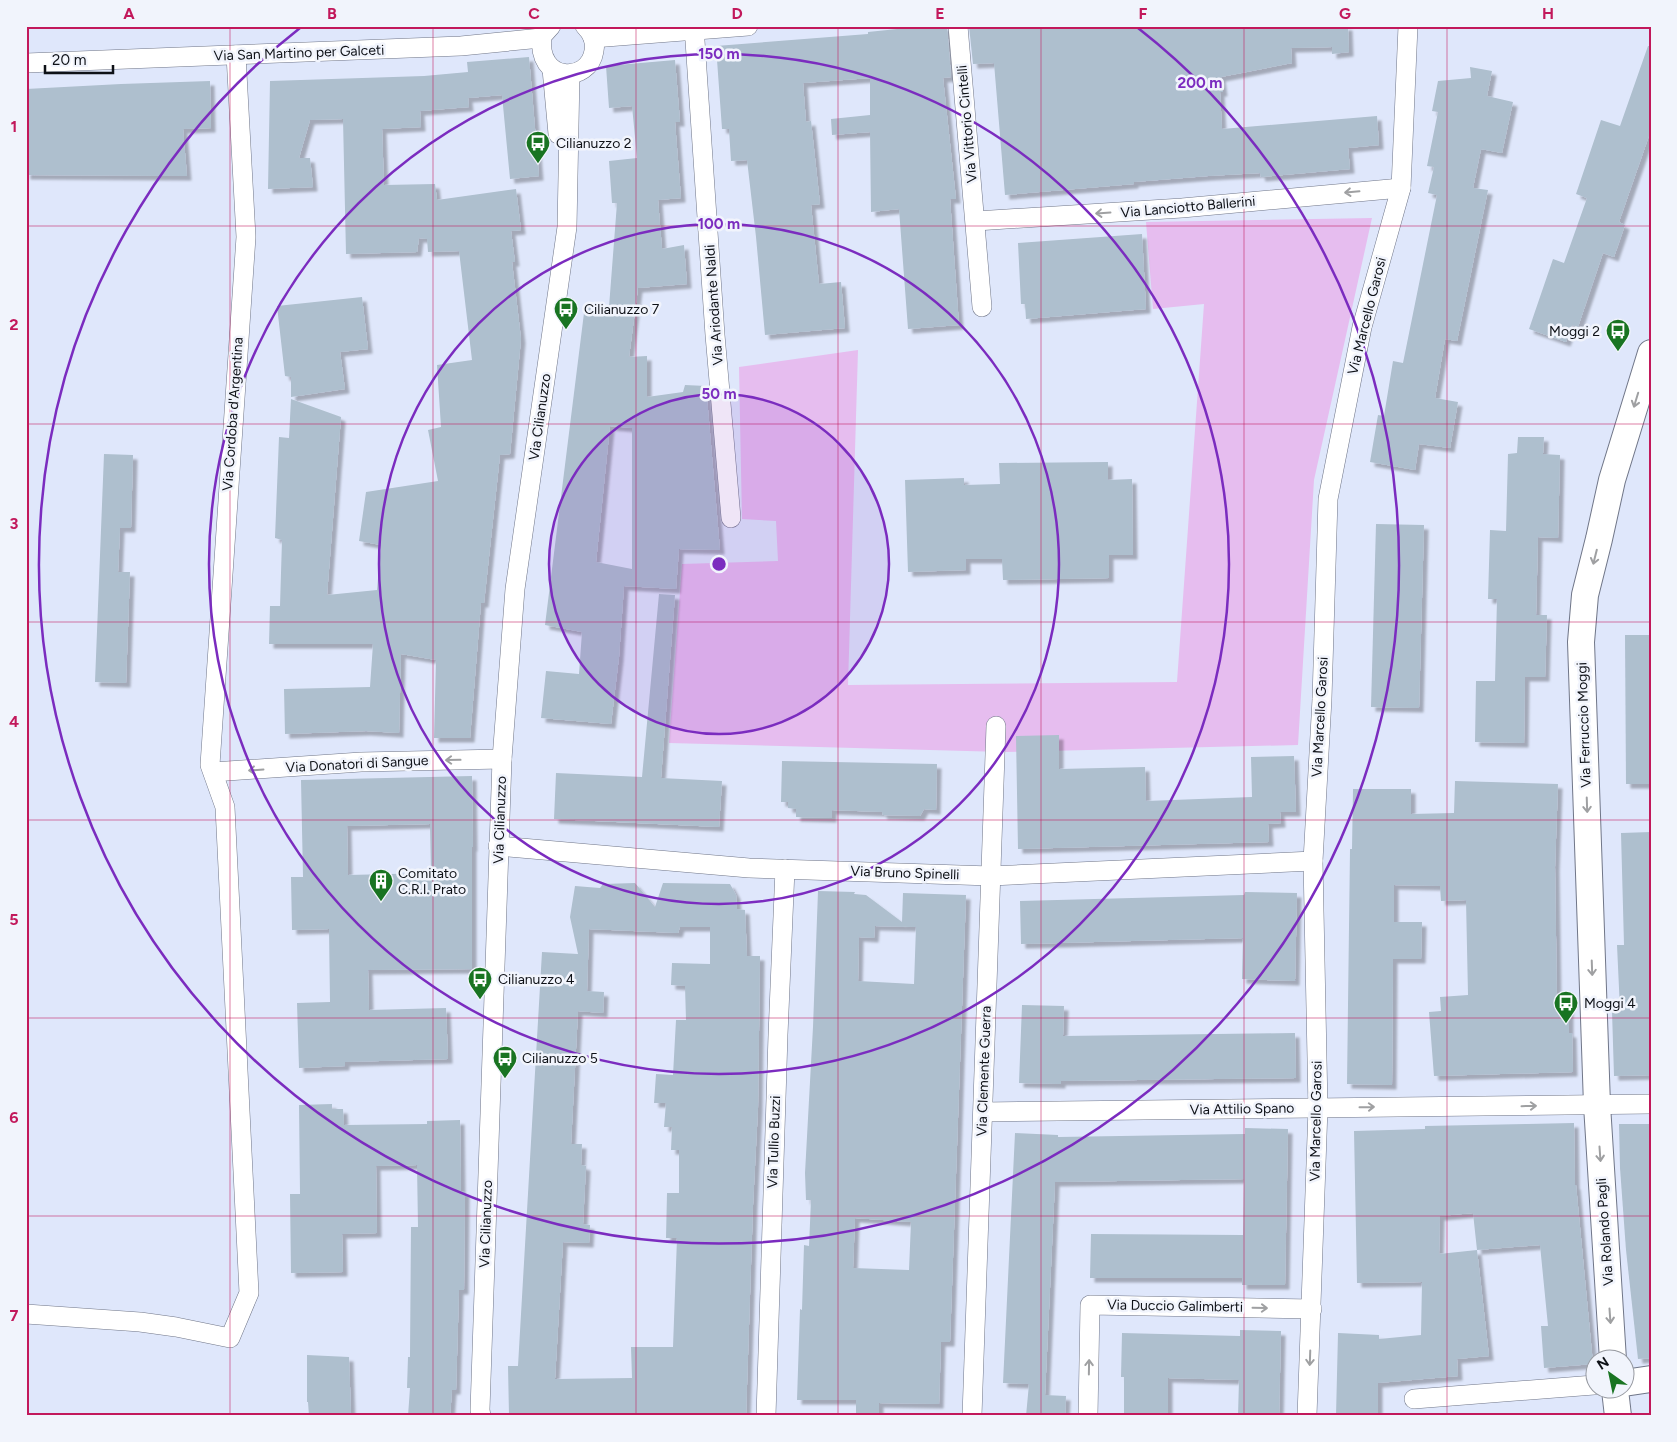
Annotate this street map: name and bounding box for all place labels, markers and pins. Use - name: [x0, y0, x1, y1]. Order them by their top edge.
- bus stop icon: Cilianuzzo 2: [525, 130, 551, 164]
- place label: Cilianuzzo 2: [556, 135, 632, 152]
- bus stop icon: Cilianuzzo 7: [553, 296, 579, 330]
- place label: Cilianuzzo 7: [584, 301, 660, 318]
- bus stop icon: Moggi 2: [1605, 318, 1631, 352]
- place label: Moggi 2: [1549, 323, 1600, 340]
- centre of rings: [710, 555, 728, 573]
- place label: Comitato C.R.I. Prato: [398, 865, 466, 898]
- building icon: Comitato C.R.I. Prato: [368, 868, 394, 902]
- bus stop icon: Cilianuzzo 4: [467, 966, 493, 1000]
- place label: Cilianuzzo 4: [498, 971, 575, 988]
- bus stop icon: Moggi 4: [1553, 990, 1579, 1024]
- place label: Moggi 4: [1584, 995, 1636, 1012]
- bus stop icon: Cilianuzzo 5: [492, 1045, 518, 1079]
- place label: Cilianuzzo 5: [522, 1050, 598, 1067]

